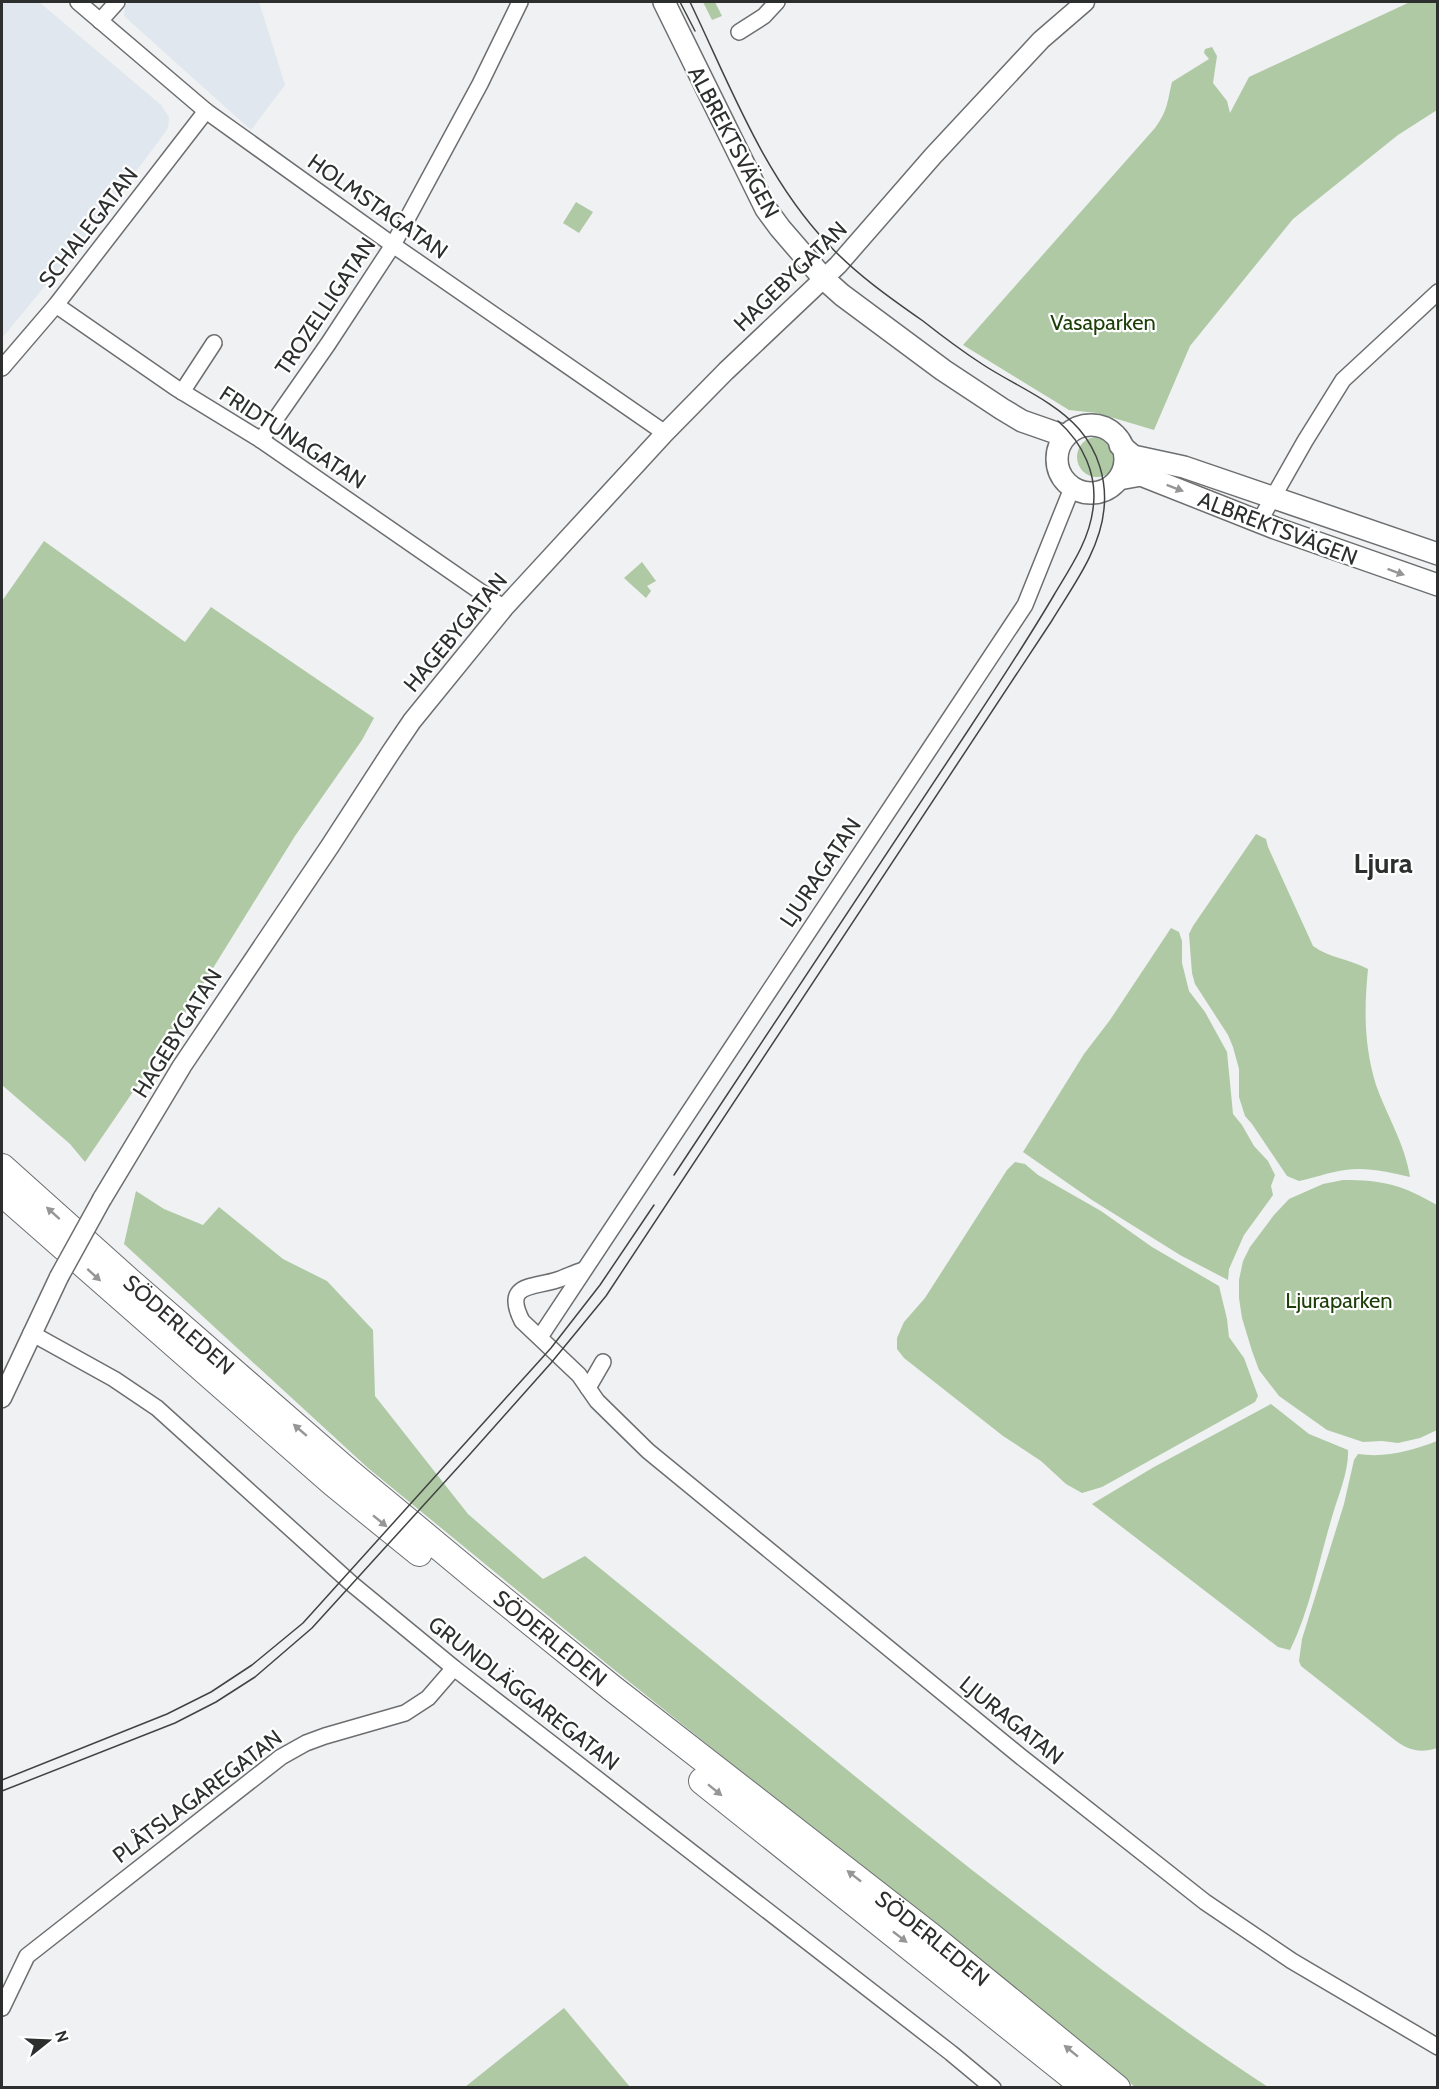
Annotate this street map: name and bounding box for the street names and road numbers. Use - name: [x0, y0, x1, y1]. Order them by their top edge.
- street label: ALBREKTSVÄGEN: [682, 62, 785, 223]
- street label: HOLMSTAGATAN: [302, 148, 453, 265]
- street label: SCHALEGATAN: [33, 162, 144, 293]
- street label: HAGEBYGATAN: [728, 216, 853, 337]
- street label: TROZELLIGATAN: [269, 232, 381, 380]
- street label: FRIDTUNAGATAN: [215, 380, 371, 495]
- street label: ALBREKTSVÄGEN: [1194, 486, 1361, 571]
- street label: HAGEBYGATAN: [398, 567, 513, 697]
- street label: LJURAGATAN: [774, 813, 867, 932]
- street label: HAGEBYGATAN: [127, 964, 228, 1103]
- street label: SÖDERLEDEN: [118, 1269, 240, 1380]
- street label: SÖDERLEDEN: [488, 1584, 612, 1692]
- street label: GRUNDLÄGGAREGATAN: [423, 1610, 625, 1776]
- street label: LJURAGATAN: [954, 1670, 1069, 1770]
- street label: PLÅTSLAGAREGATAN: [107, 1724, 287, 1869]
- street label: SÖDERLEDEN: [870, 1885, 995, 1992]

